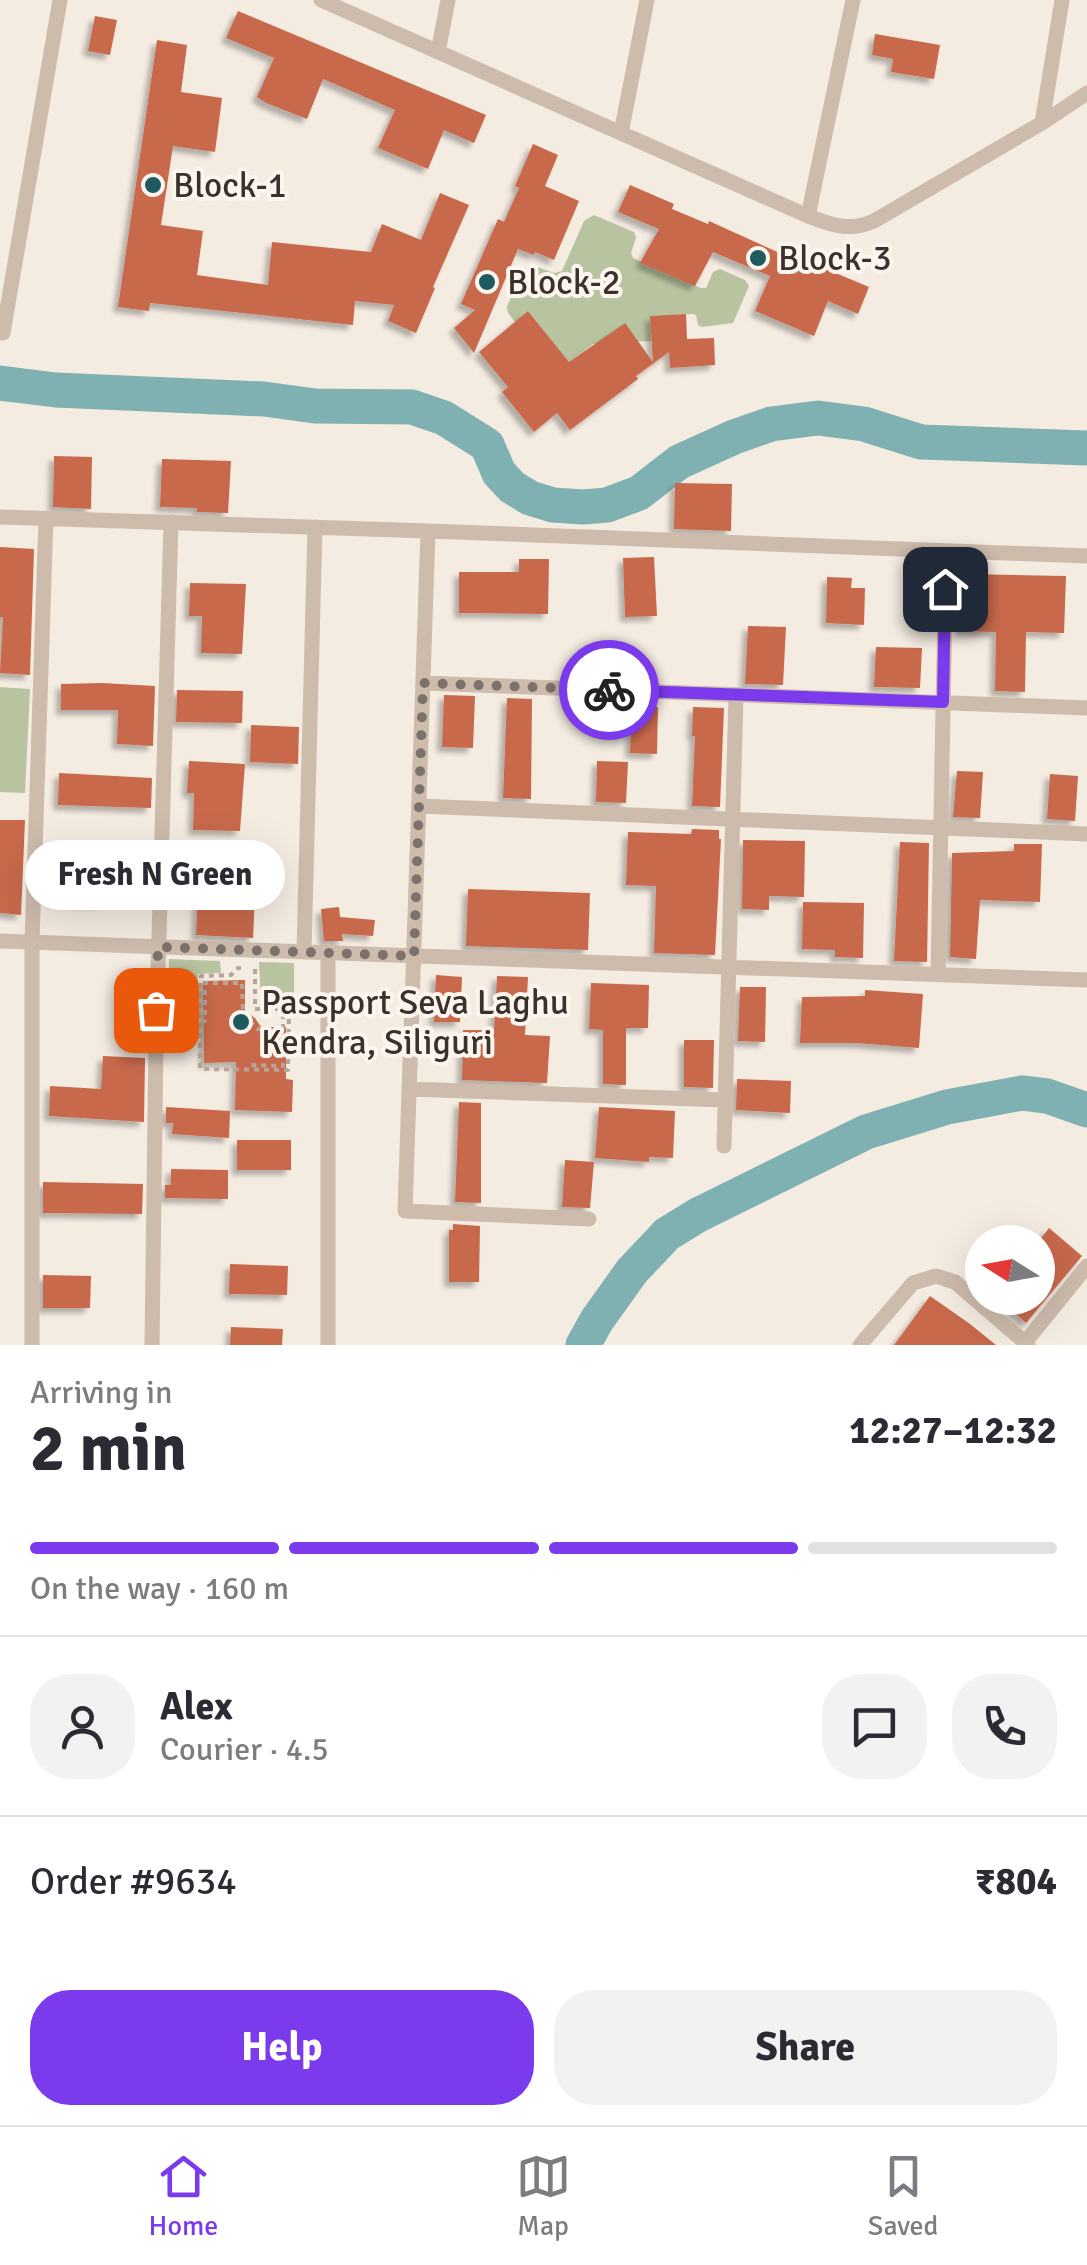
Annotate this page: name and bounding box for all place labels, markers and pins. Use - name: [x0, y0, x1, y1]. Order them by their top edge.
- place label: Block-1: [173, 164, 287, 207]
- marker: Block-1: [142, 174, 164, 196]
- place label: Block-3: [778, 237, 892, 280]
- marker: Block-3: [747, 247, 769, 269]
- place label: Block-2: [507, 261, 621, 304]
- marker: Block-2: [476, 271, 498, 293]
- pin: [903, 547, 988, 632]
- callout: Fresh N Green: [26, 840, 286, 910]
- pin: [114, 968, 199, 1053]
- place label: Passport Seva Laghu Kendra, Siliguri: [261, 981, 569, 1064]
- marker: Passport Seva Laghu Kendra, Siliguri: [230, 1011, 252, 1033]

